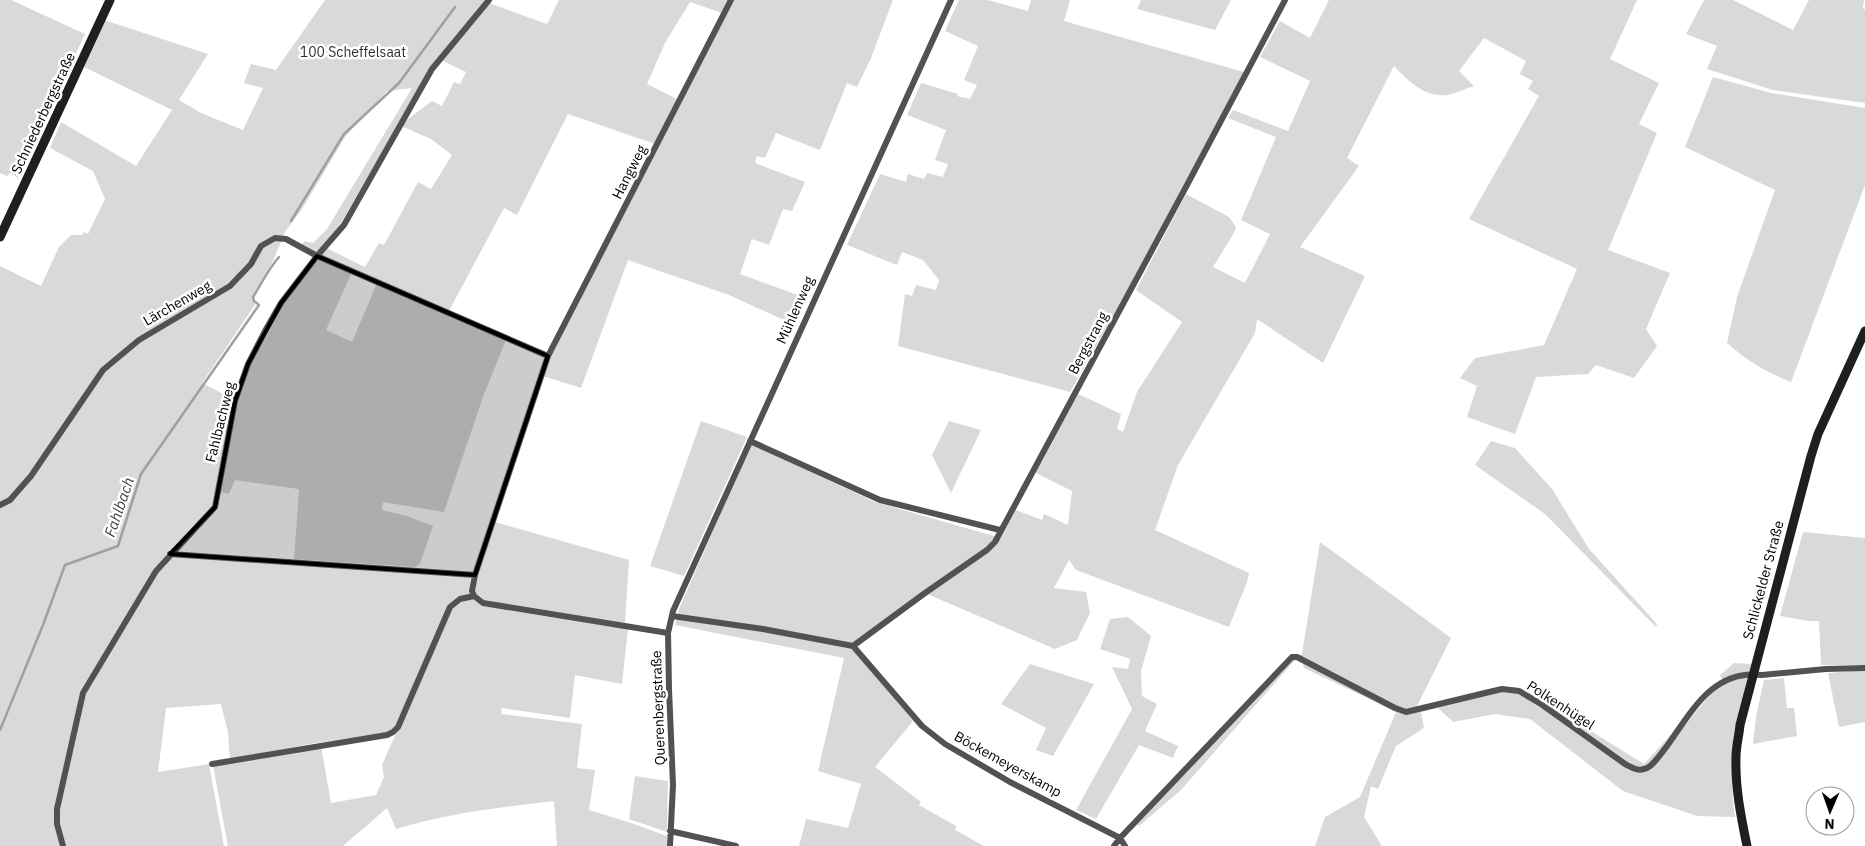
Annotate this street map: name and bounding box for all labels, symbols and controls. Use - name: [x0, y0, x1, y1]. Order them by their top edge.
- park label: 100 Scheffelsaat: [300, 43, 406, 61]
- street label: Schniederbergstraße: [7, 49, 79, 177]
- street label: Hangweg: [608, 141, 651, 202]
- street label: Mühlenweg: [772, 273, 818, 347]
- street label: Lärchenweg: [140, 276, 215, 330]
- street label: Bergstrang: [1064, 308, 1112, 378]
- street label: Fahlbachweg: [201, 379, 239, 464]
- water label: Fahlbach: [100, 475, 138, 539]
- street label: Schlickelder Straße: [1738, 518, 1788, 642]
- street label: Querenbergstraße: [647, 650, 669, 766]
- street label: Polkenhügel: [1524, 676, 1598, 734]
- street label: Böckemeyerskamp: [951, 727, 1065, 801]
- north arrow: [1805, 786, 1855, 836]
- text: N: [1824, 815, 1835, 833]

